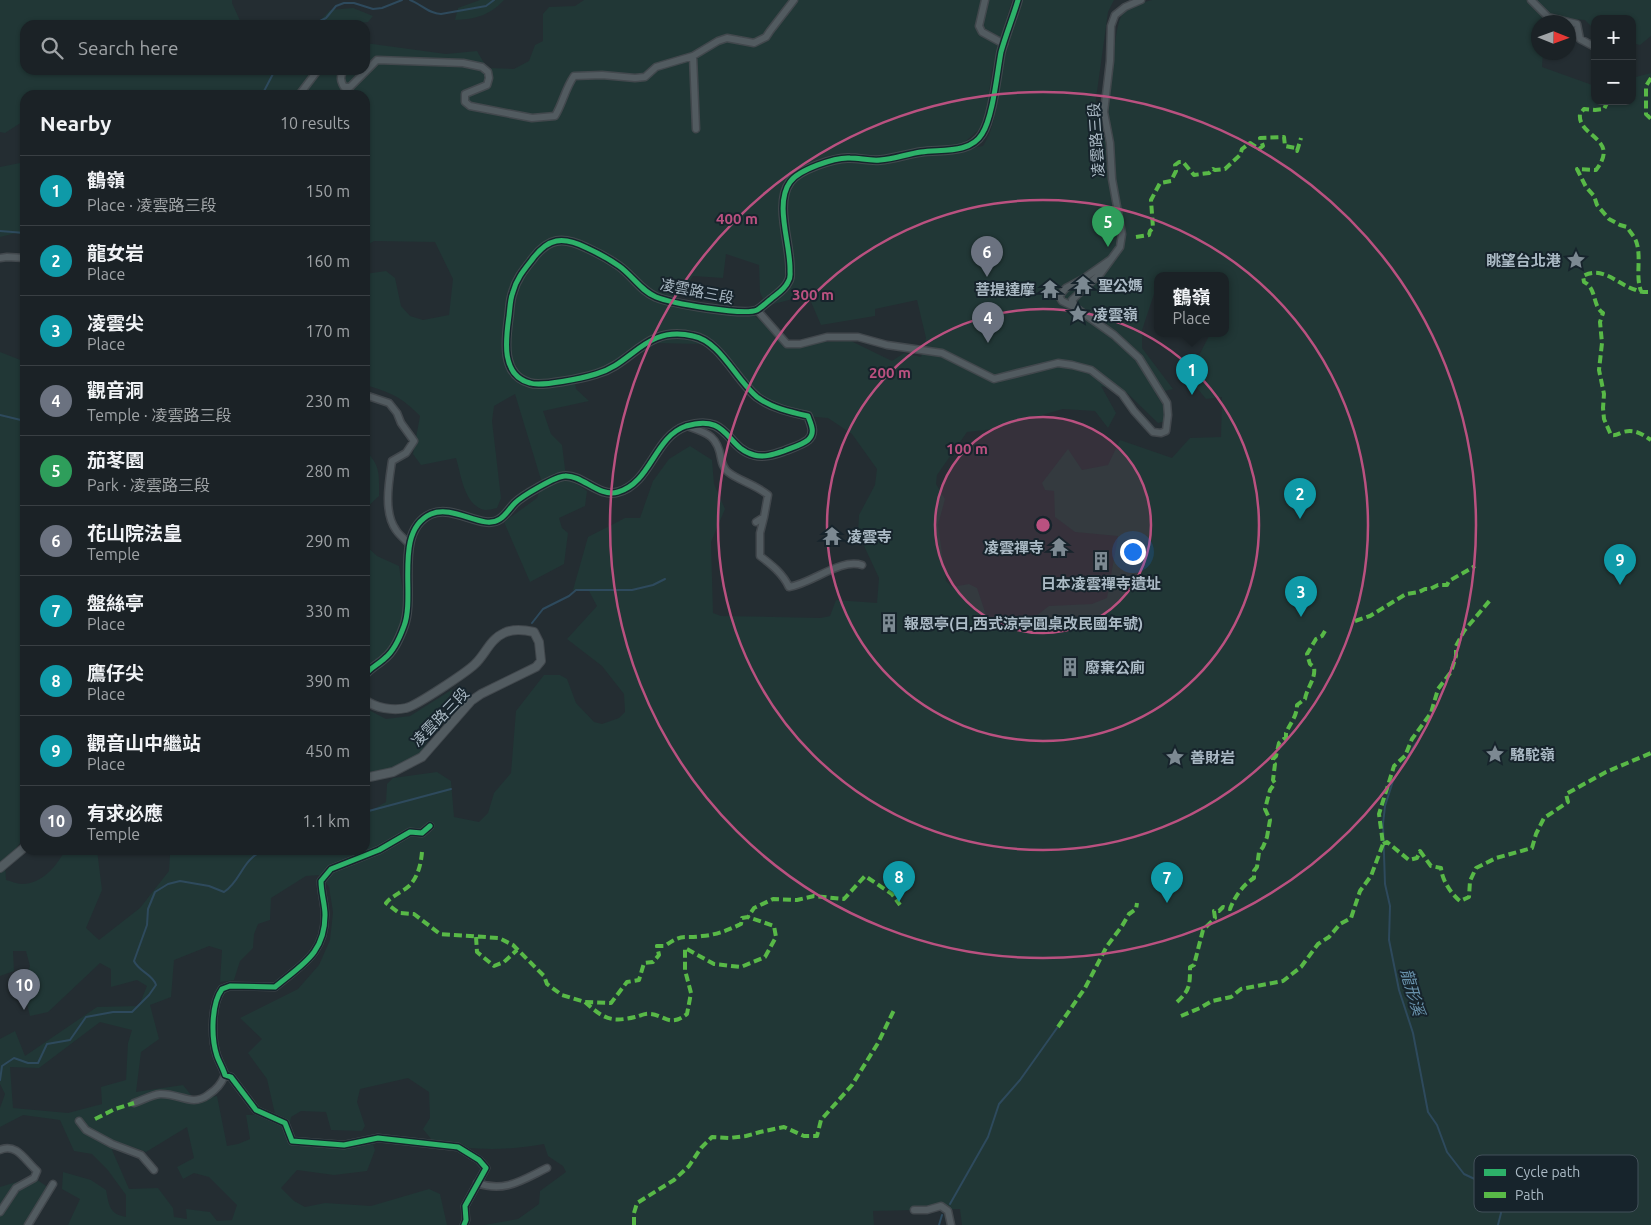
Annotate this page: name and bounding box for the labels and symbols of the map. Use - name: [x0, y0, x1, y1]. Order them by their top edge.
- north arrow: [1531, 15, 1576, 60]
- street label: 凌雲路三段: [1085, 102, 1107, 178]
- pin: 5: [1092, 206, 1124, 247]
- text: 400 m: [716, 210, 758, 227]
- pin: 6: [971, 236, 1003, 277]
- place icon: 眺望台北港: [1565, 249, 1587, 271]
- place label: 眺望台北港: [1486, 252, 1561, 269]
- temple icon: 聖公媽: [1072, 274, 1094, 296]
- street label: 凌雲路三段: [659, 275, 735, 307]
- place label: 聖公媽: [1098, 277, 1143, 294]
- temple icon: 菩提達摩: [1039, 278, 1061, 300]
- place label: 菩提達摩: [975, 281, 1035, 298]
- text: 300 m: [792, 286, 834, 303]
- pin: 4: [972, 302, 1004, 343]
- place icon: 凌雲嶺: [1067, 303, 1089, 325]
- place label: 凌雲嶺: [1093, 306, 1138, 323]
- pin: 1: [1176, 354, 1208, 395]
- text: 200 m: [869, 364, 911, 381]
- text: 100 m: [946, 440, 988, 457]
- pin: 2: [1284, 478, 1316, 519]
- centre of rings: [1034, 516, 1052, 534]
- temple icon: 凌雲寺: [821, 525, 843, 547]
- place label: 凌雲寺: [847, 528, 892, 545]
- temple icon: 凌雲禪寺: [1048, 536, 1070, 558]
- place label: 凌雲禪寺: [984, 539, 1044, 556]
- your location: [1120, 539, 1146, 565]
- pin: 9: [1604, 544, 1636, 585]
- building icon: 日本凌雲禪寺遺址: [1090, 550, 1112, 572]
- place label: 日本凌雲禪寺遺址: [1041, 575, 1161, 592]
- pin: 3: [1285, 576, 1317, 617]
- building icon: 報恩亭(日,西式涼亭圓桌改民國年號): [878, 612, 900, 634]
- place label: 報恩亭(日,西式涼亭圓桌改民國年號): [904, 615, 1143, 632]
- building icon: 廢棄公廁: [1059, 656, 1081, 678]
- place label: 廢棄公廁: [1085, 659, 1145, 676]
- street label: 凌雲路三段: [408, 684, 472, 750]
- place icon: 駱駝嶺: [1484, 743, 1506, 765]
- place icon: 善財岩: [1164, 746, 1186, 768]
- place label: 駱駝嶺: [1510, 746, 1555, 763]
- place label: 善財岩: [1190, 749, 1235, 766]
- pin: 8: [883, 861, 915, 902]
- pin: 7: [1151, 862, 1183, 903]
- water label: 龍形溪: [1398, 966, 1429, 1019]
- pin: 10: [8, 969, 40, 1010]
- legend: [1474, 1155, 1638, 1212]
- text: Cycle path: [1515, 1164, 1580, 1180]
- text: Path: [1515, 1187, 1544, 1203]

